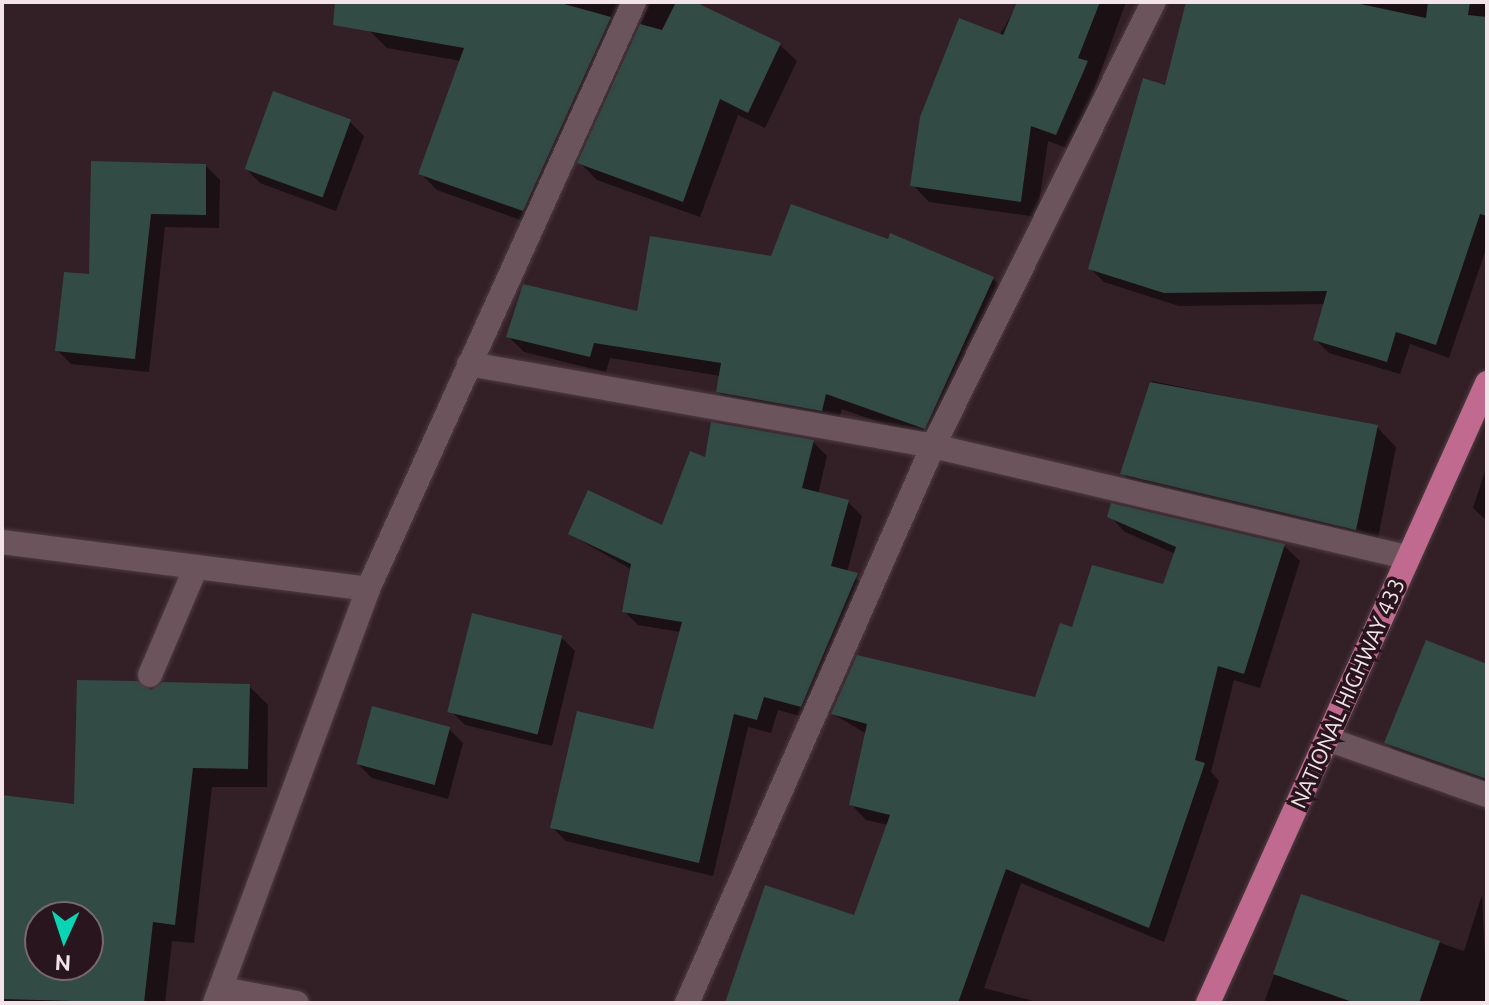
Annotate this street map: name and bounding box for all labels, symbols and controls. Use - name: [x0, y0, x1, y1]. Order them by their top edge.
- street label: NATIONAL HIGHWAY 433: [1284, 574, 1410, 812]
- north arrow: [24, 901, 104, 981]
- text: N: [54, 951, 72, 976]

